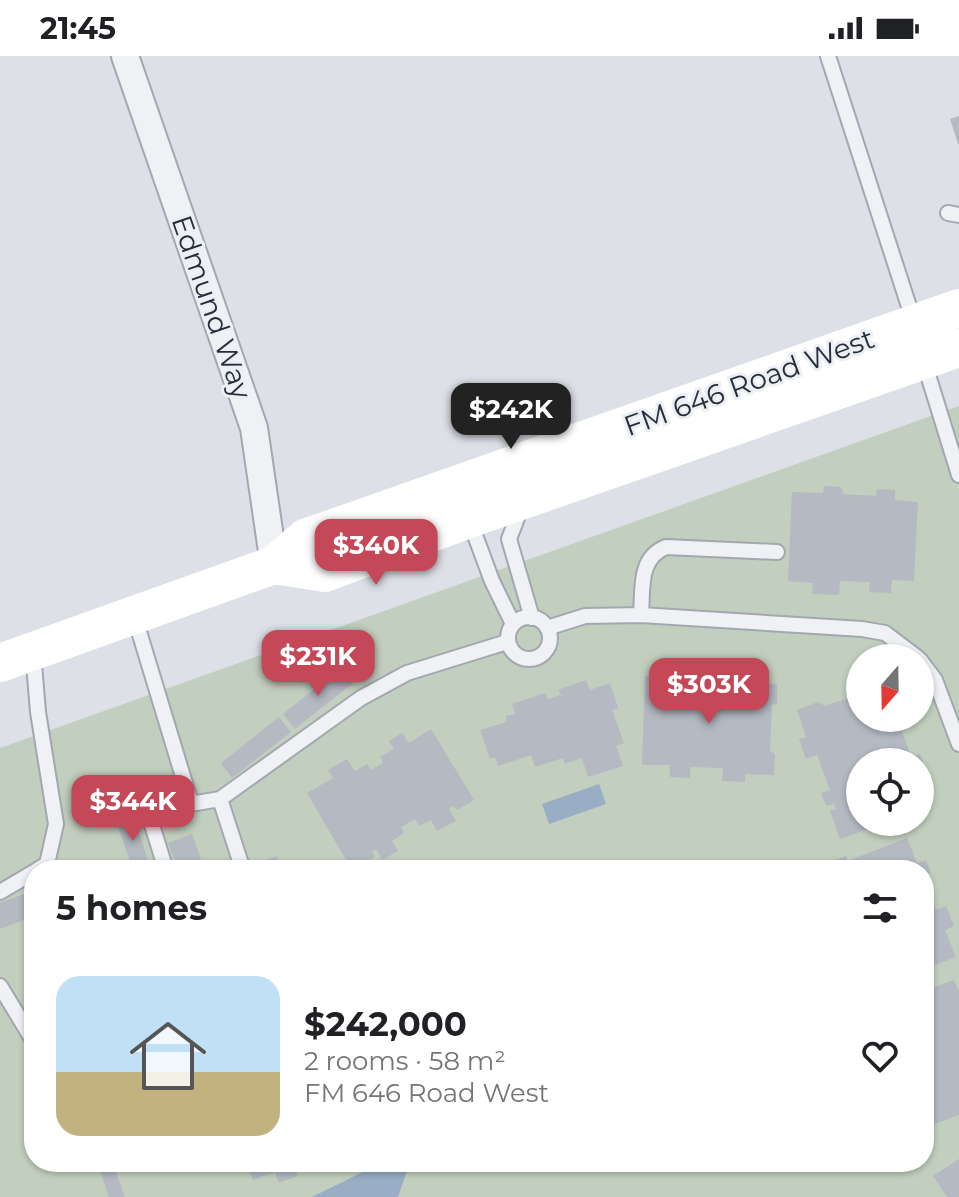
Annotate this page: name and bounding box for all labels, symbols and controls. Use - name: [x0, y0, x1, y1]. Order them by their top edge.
- text: 21:45: [40, 10, 116, 47]
- street label: Edmund Way: [165, 211, 260, 404]
- street label: FM 646 Road West: [619, 321, 879, 443]
- pin: $242K: [455, 383, 567, 451]
- text: $242K: [469, 393, 553, 425]
- pin: $340K: [320, 519, 432, 587]
- text: $340K: [333, 529, 419, 561]
- pin: $231K: [262, 630, 374, 698]
- text: $231K: [280, 640, 356, 672]
- north arrow: [846, 644, 934, 732]
- map controls: [846, 644, 934, 836]
- pin: $303K: [653, 658, 765, 726]
- text: $303K: [667, 668, 751, 700]
- button: locate: [846, 748, 934, 836]
- pin: $344K: [77, 775, 189, 843]
- text: $344K: [90, 785, 176, 817]
- icon: filters: [858, 886, 902, 930]
- text: 5 homes: [56, 887, 207, 929]
- text: $242,000: [304, 1003, 467, 1045]
- icon: home: [120, 1008, 216, 1104]
- icon: heart: [858, 1034, 902, 1078]
- text: 2 rooms · 58 m²: [304, 1045, 506, 1077]
- text: FM 646 Road West: [304, 1077, 549, 1109]

